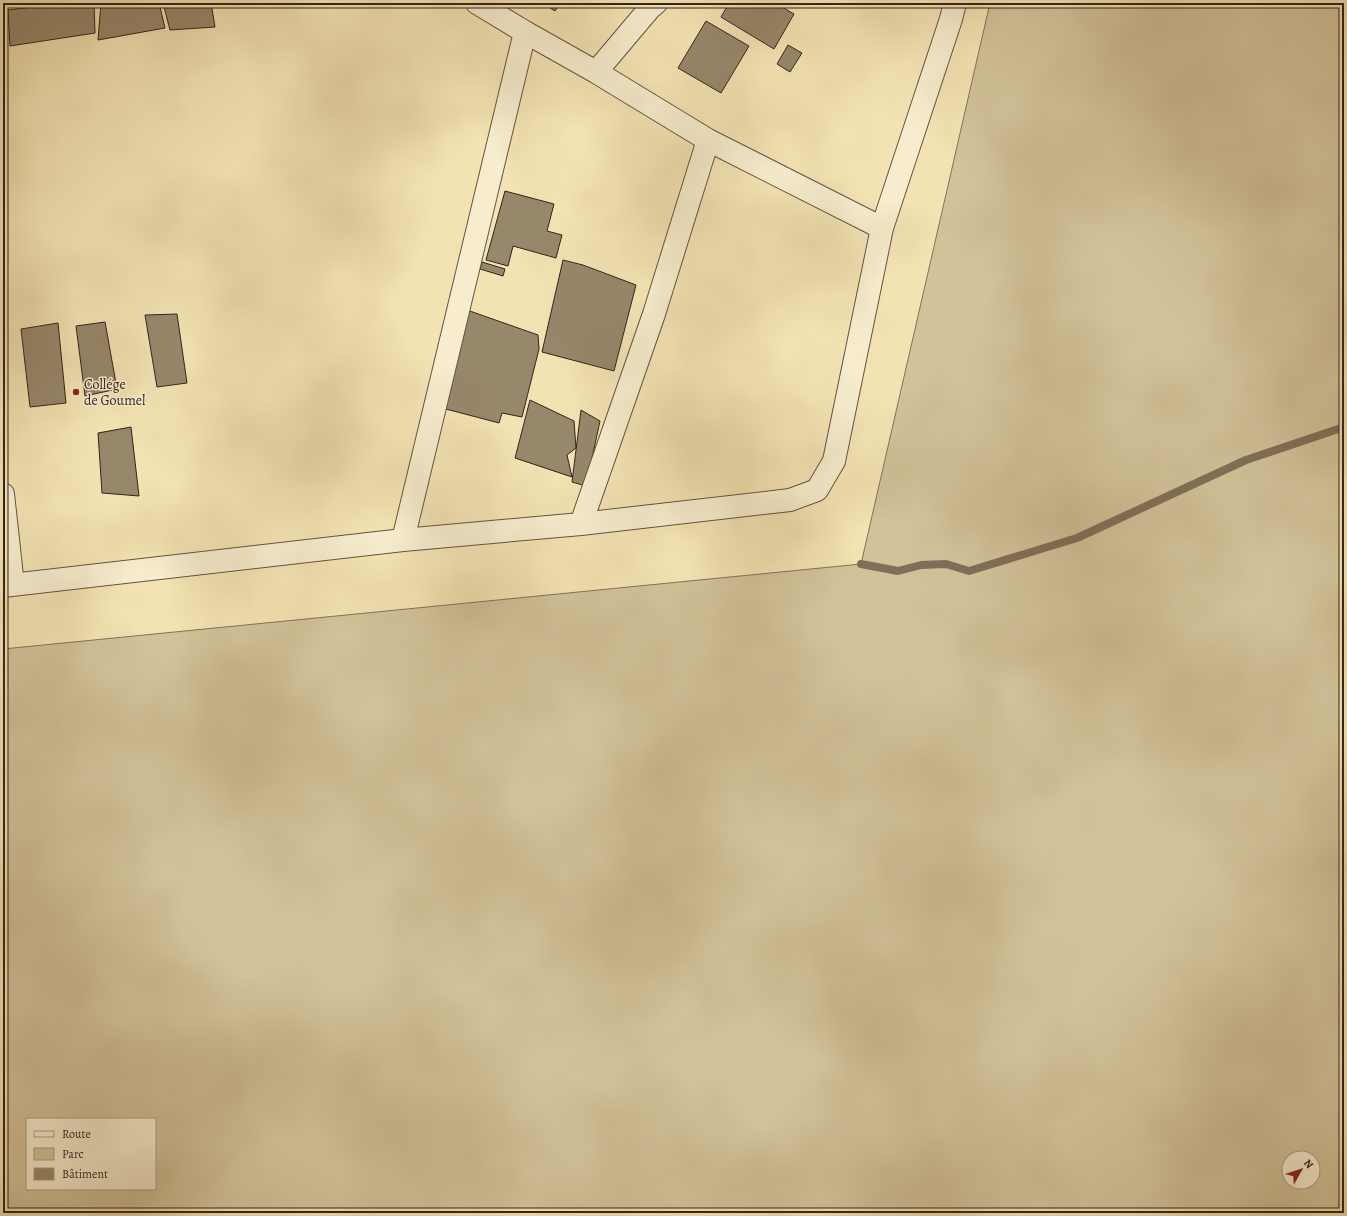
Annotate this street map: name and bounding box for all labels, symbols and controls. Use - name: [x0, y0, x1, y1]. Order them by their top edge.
- place label: Collége de Goumel: [84, 375, 146, 410]
- marker: Collége de Goumel: [71, 387, 81, 397]
- legend: [26, 1118, 156, 1190]
- text: Route: [62, 1126, 91, 1142]
- text: Parc: [62, 1146, 84, 1162]
- north arrow: [1281, 1150, 1321, 1190]
- text: N: [1300, 1156, 1317, 1172]
- text: Bâtiment: [62, 1166, 108, 1182]

